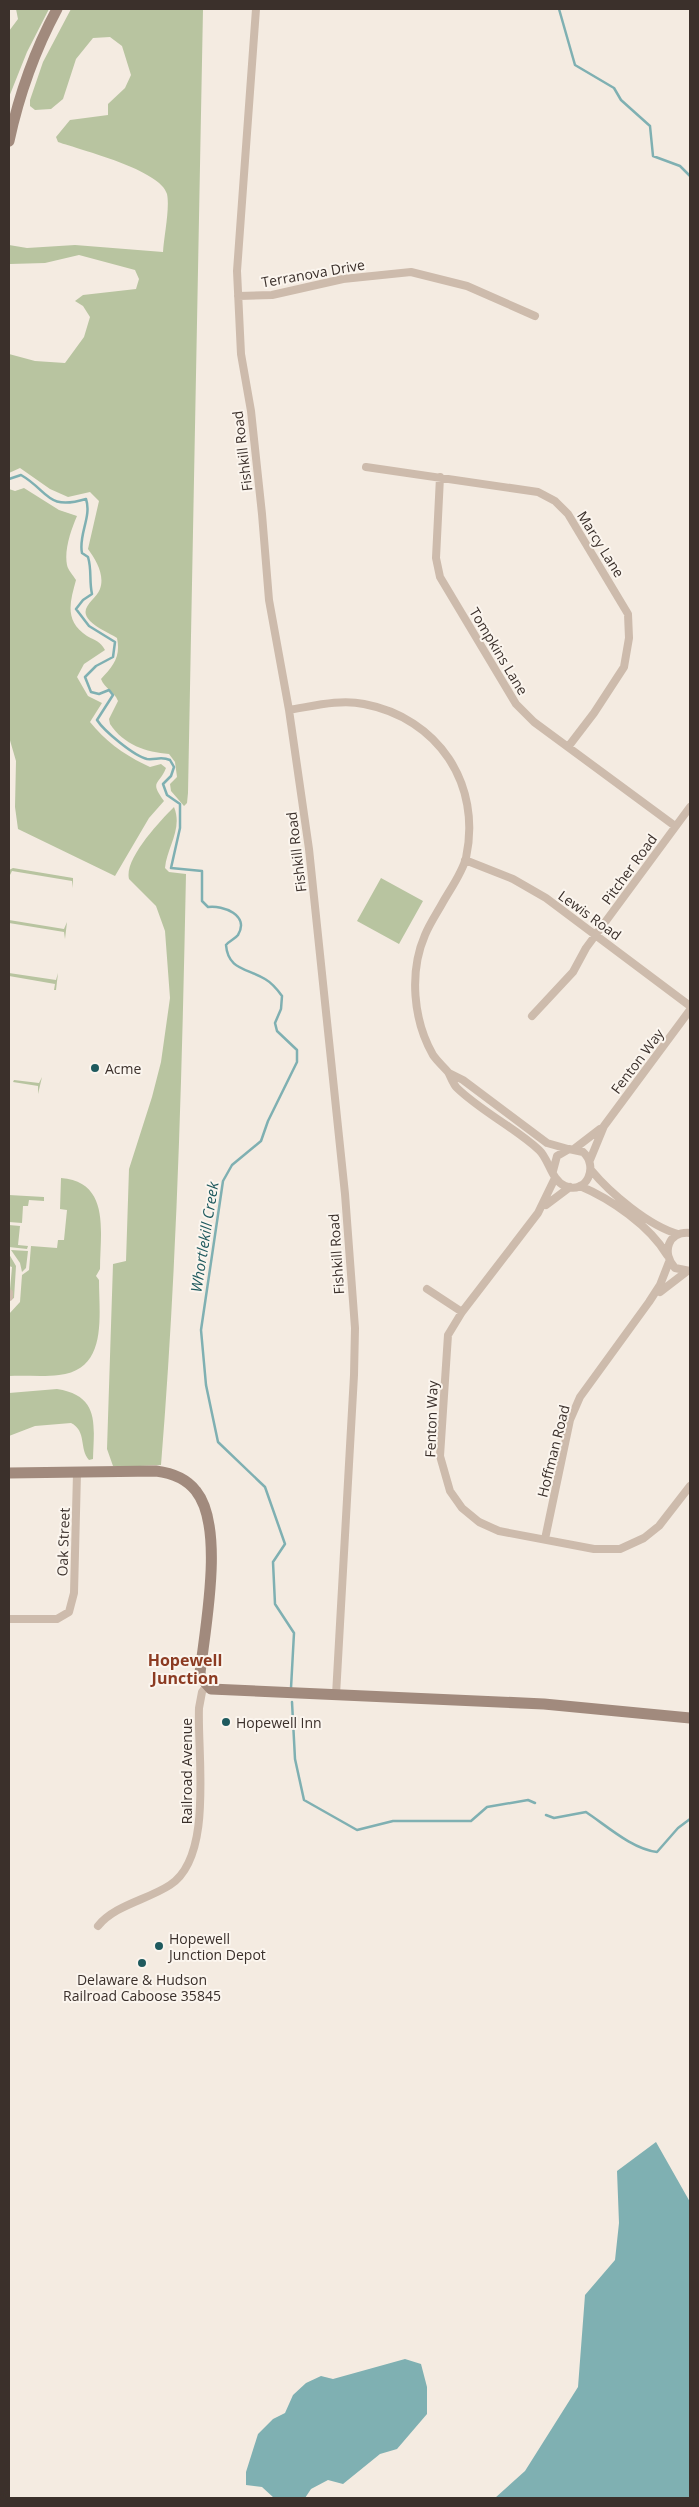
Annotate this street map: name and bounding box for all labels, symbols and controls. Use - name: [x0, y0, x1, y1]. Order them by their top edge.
- street label: Terranova Drive: [260, 255, 366, 291]
- street label: Fishkill Road: [228, 410, 256, 492]
- street label: Marcy Lane: [573, 507, 629, 581]
- street label: Tompkins Lane: [465, 604, 533, 698]
- street label: Fishkill Road: [282, 811, 310, 893]
- street label: Pitcher Road: [597, 830, 661, 908]
- street label: Lewis Road: [555, 886, 625, 944]
- street label: Fenton Way: [606, 1024, 668, 1097]
- place label: Acme: [105, 1059, 142, 1078]
- marker: Acme: [89, 1062, 101, 1074]
- water label: Whortlekill Creek: [185, 1180, 223, 1294]
- street label: Fishkill Road: [324, 1213, 348, 1295]
- street label: Fenton Way: [420, 1379, 442, 1458]
- street label: Hoffman Road: [532, 1403, 574, 1499]
- street label: Oak Street: [52, 1507, 74, 1577]
- district label: Hopewell Junction: [148, 1649, 222, 1689]
- place label: Hopewell Inn: [236, 1713, 322, 1732]
- marker: Hopewell Inn: [220, 1716, 232, 1728]
- street label: Railroad Avenue: [177, 1718, 196, 1824]
- place label: Hopewell Junction Depot: [167, 1929, 266, 1964]
- marker: Hopewell Junction Depot: [153, 1940, 165, 1952]
- marker: Delaware & Hudson Railroad Caboose 35845: [136, 1957, 148, 1969]
- place label: Delaware & Hudson Railroad Caboose 35845: [63, 1970, 221, 2005]

